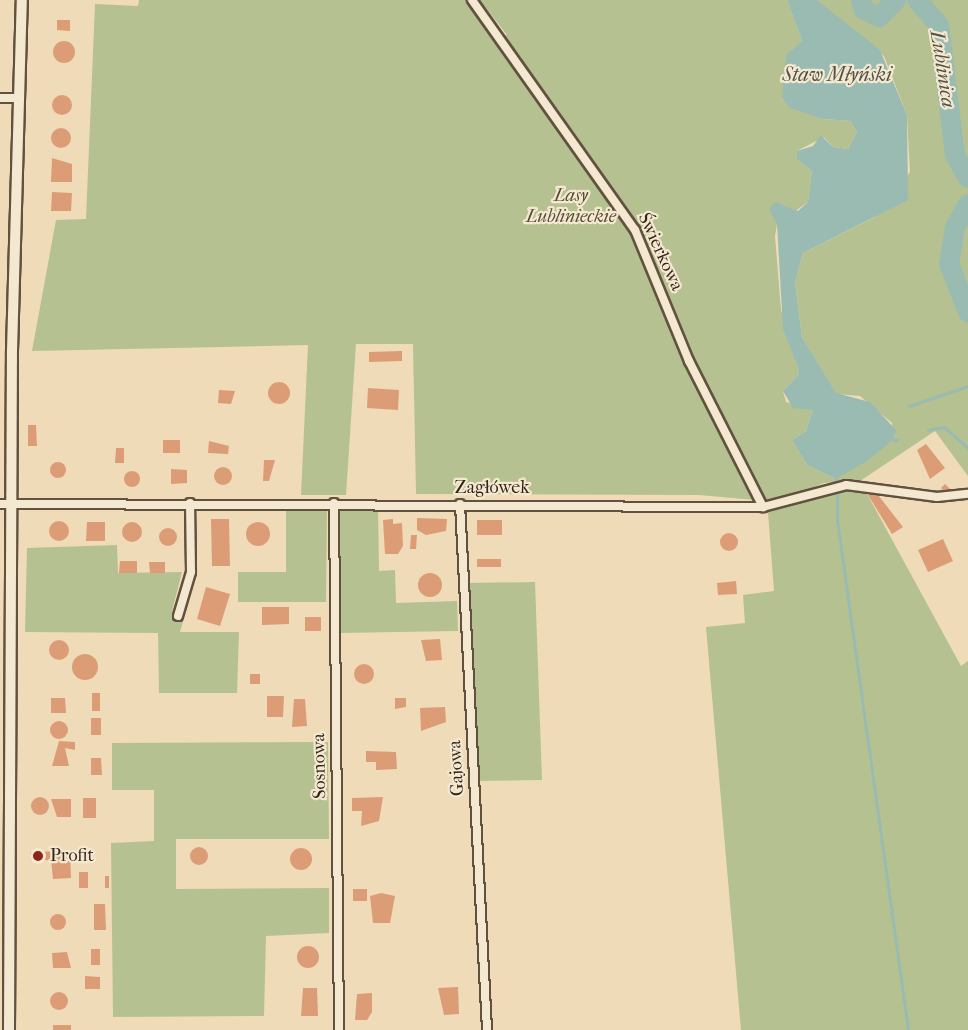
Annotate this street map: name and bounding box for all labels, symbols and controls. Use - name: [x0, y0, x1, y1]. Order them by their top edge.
- water label: Lublinica: [925, 29, 961, 109]
- water label: Staw Młyński: [782, 62, 892, 86]
- park label: Lasy Lublinieckie: [526, 186, 616, 228]
- street label: Świerkowa: [633, 210, 687, 294]
- street label: Zagłówek: [455, 477, 529, 499]
- street label: Sosnowa: [309, 733, 331, 799]
- street label: Gajowa: [445, 740, 469, 796]
- place label: Profit: [50, 845, 94, 867]
- marker: Profit: [31, 849, 45, 863]

